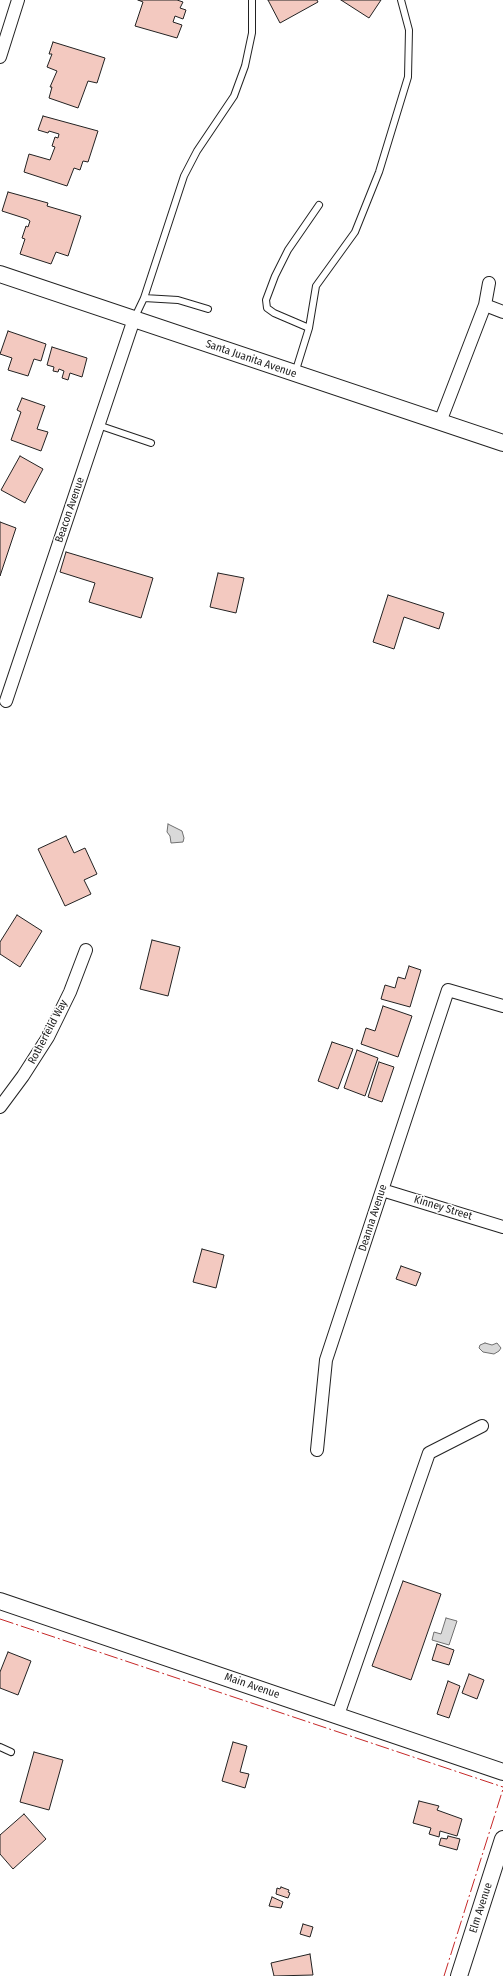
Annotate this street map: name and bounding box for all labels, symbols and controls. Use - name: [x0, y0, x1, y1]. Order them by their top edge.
- street label: Santa Juanita Avenue: [204, 337, 298, 381]
- street label: Beacon Avenue: [53, 475, 87, 545]
- street label: Rotherfeild Way: [25, 998, 71, 1066]
- street label: Deanna Avenue: [356, 1183, 390, 1253]
- street label: Kinney Street: [412, 1193, 474, 1223]
- street label: Main Avenue: [223, 1670, 281, 1702]
- street label: Elm Avenue: [467, 1881, 495, 1935]

